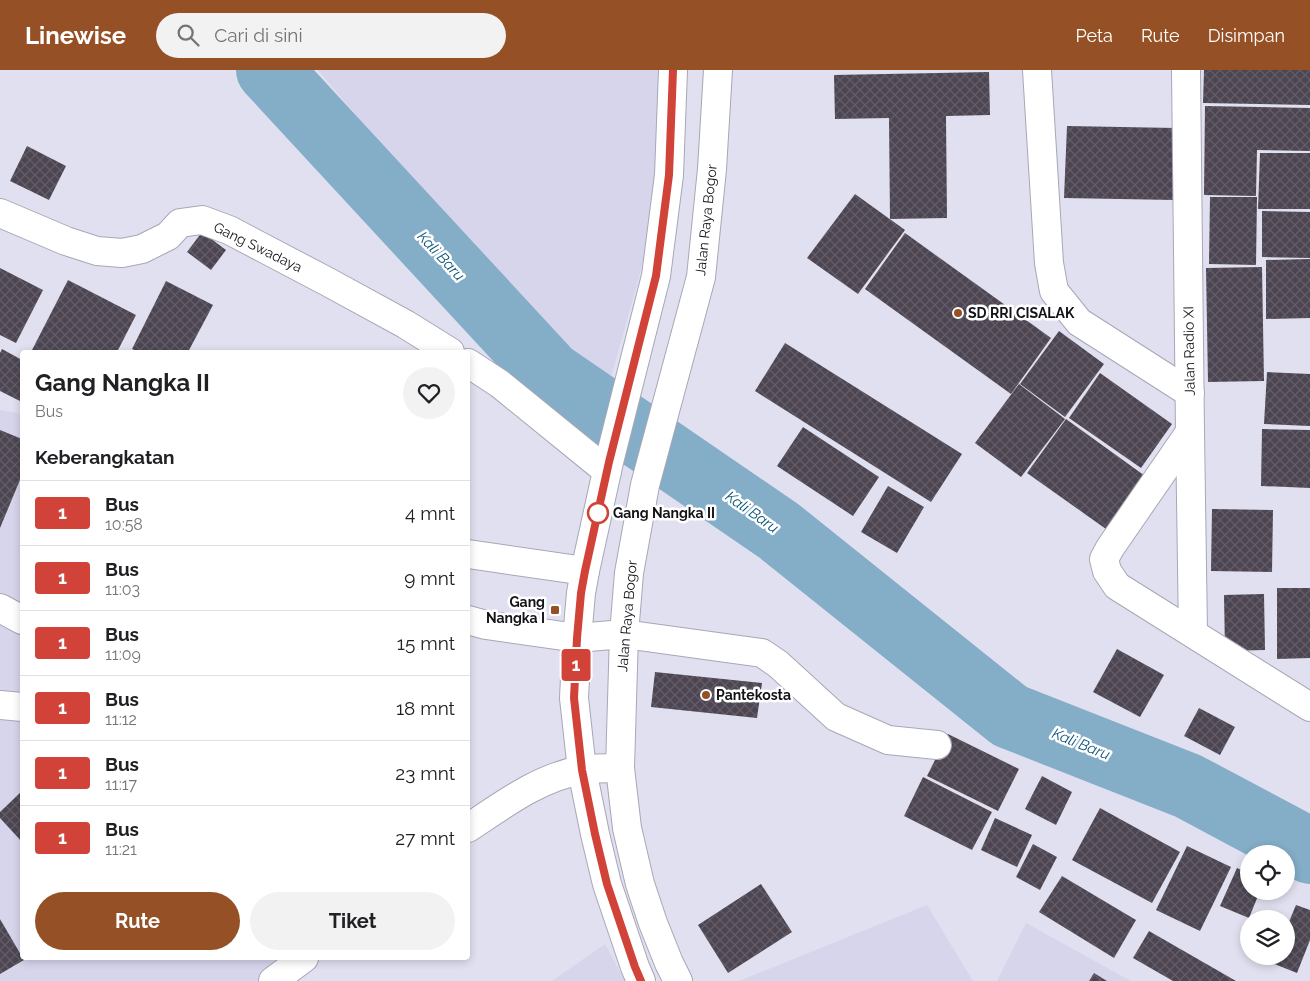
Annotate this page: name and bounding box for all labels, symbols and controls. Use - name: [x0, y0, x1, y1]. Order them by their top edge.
- search box: [156, 13, 506, 58]
- text: Linewise: [25, 21, 126, 50]
- icon: search: [174, 21, 202, 49]
- text: Cari di sini: [214, 24, 303, 46]
- text: Peta: [1076, 25, 1113, 46]
- text: Rute: [1141, 25, 1180, 46]
- text: Disimpan: [1208, 25, 1285, 46]
- street label: Jalan Raya Bogor: [692, 163, 720, 277]
- street label: Gang Swadaya: [211, 219, 305, 275]
- water label: Kali Baru: [414, 228, 469, 285]
- place label: SD RRI CISALAK: [968, 305, 1075, 321]
- street label: Jalan Radio XI: [1180, 306, 1198, 396]
- marker: SD RRI CISALAK: [952, 307, 964, 319]
- button: heart: [403, 367, 455, 419]
- text: Gang Nangka II: [35, 368, 210, 397]
- text: Bus: [35, 402, 63, 421]
- text: Keberangkatan: [35, 446, 175, 468]
- water label: Kali Baru: [722, 487, 782, 537]
- text: Bus: [105, 493, 139, 515]
- text: 1: [58, 502, 67, 523]
- text: 4 mnt: [405, 502, 455, 524]
- marker: Gang Nangka II: [587, 502, 609, 524]
- place label: Gang Nangka II: [613, 505, 715, 521]
- text: 10:58: [105, 515, 143, 534]
- text: Bus: [105, 558, 139, 580]
- street label: Jalan Raya Bogor: [614, 559, 640, 672]
- text: 1: [58, 567, 67, 588]
- text: 9 mnt: [404, 567, 455, 589]
- text: 11:03: [105, 580, 140, 599]
- place label: Gang Nangka I: [486, 594, 545, 626]
- marker: Gang Nangka I: [549, 604, 561, 616]
- text: Bus: [105, 623, 139, 645]
- text: 1: [58, 632, 67, 653]
- text: 15 mnt: [397, 632, 455, 654]
- text: 11:09: [105, 645, 141, 664]
- line badge: 1: [560, 649, 592, 681]
- text: 1: [572, 654, 580, 675]
- place label: Pantekosta: [716, 687, 791, 703]
- text: Bus: [105, 688, 139, 710]
- marker: Pantekosta: [700, 689, 712, 701]
- text: 1: [58, 697, 67, 718]
- text: 18 mnt: [396, 697, 455, 719]
- text: 11:12: [105, 710, 137, 729]
- water label: Kali Baru: [1049, 724, 1113, 764]
- text: Bus: [105, 753, 139, 775]
- text: 1: [58, 762, 67, 783]
- text: 23 mnt: [395, 762, 455, 784]
- text: 11:17: [105, 775, 137, 794]
- text: Bus: [105, 818, 139, 840]
- text: 1: [58, 827, 67, 848]
- text: 27 mnt: [395, 827, 455, 849]
- text: 11:21: [105, 840, 137, 859]
- map controls: [1240, 845, 1295, 965]
- button: locate: [1240, 845, 1295, 900]
- button: Rute: [35, 892, 240, 950]
- button: Tiket: [250, 892, 455, 950]
- button: layers: [1240, 910, 1295, 965]

